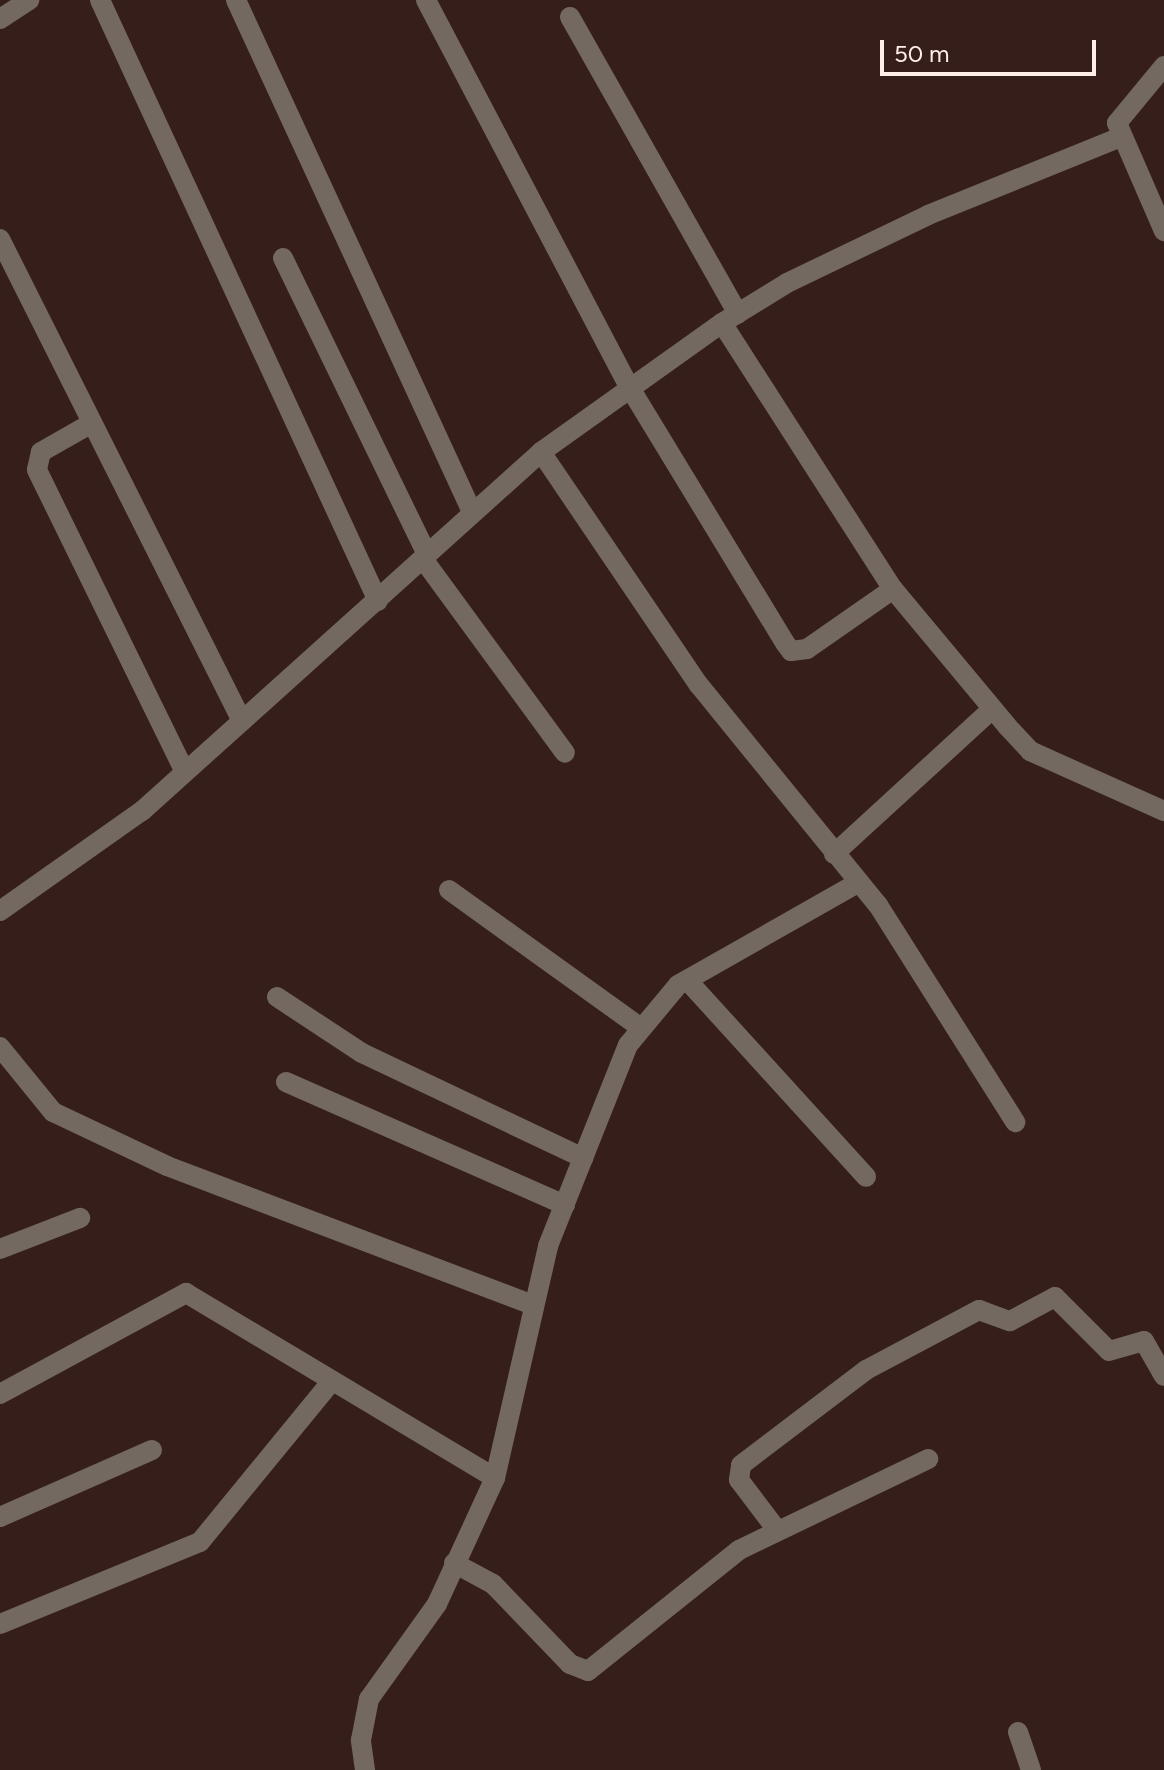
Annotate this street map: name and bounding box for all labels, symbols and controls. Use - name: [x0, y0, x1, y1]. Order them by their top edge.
- scale bar: [884, 24, 1100, 74]
- text: 50 m: [894, 39, 950, 68]

